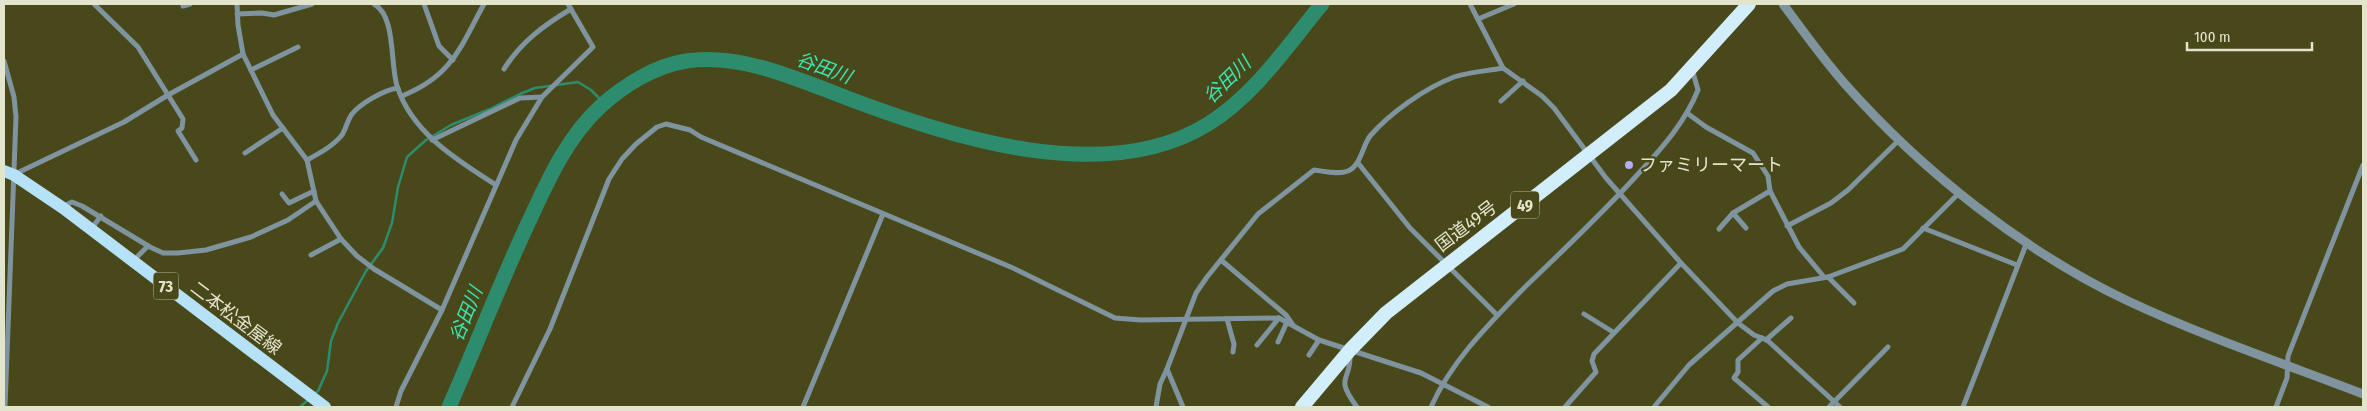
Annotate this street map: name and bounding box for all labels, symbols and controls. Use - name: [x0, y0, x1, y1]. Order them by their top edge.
- scale bar: [2187, 20, 2312, 52]
- text: 100 m: [2194, 28, 2231, 46]
- water label: 谷田川: [793, 47, 857, 89]
- water label: 谷田川: [1199, 51, 1257, 108]
- place label: ファミリーマート: [1639, 154, 1783, 176]
- marker: ファミリーマート: [1623, 159, 1635, 171]
- road number: 49: [1511, 192, 1539, 218]
- street label: 国道49号: [1431, 196, 1501, 256]
- road number: 73: [154, 272, 178, 300]
- street label: 二本松金屋線: [186, 277, 286, 359]
- water label: 谷田川: [445, 281, 488, 345]

